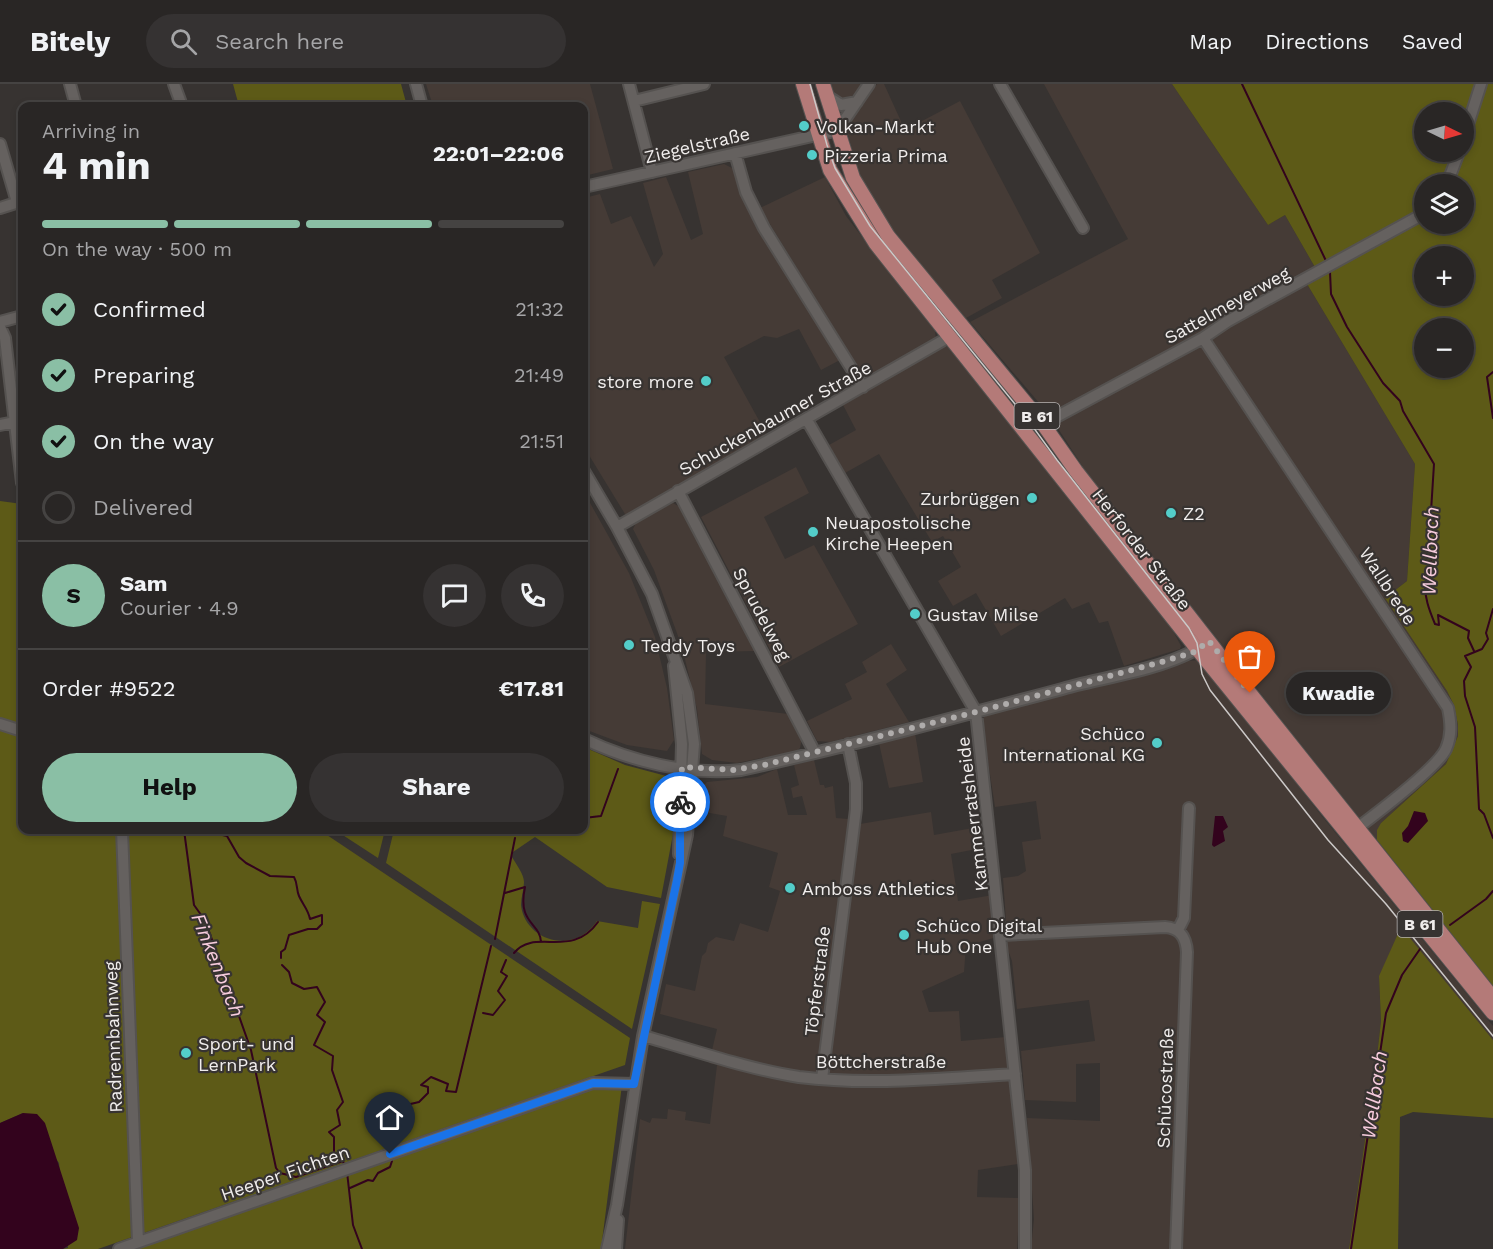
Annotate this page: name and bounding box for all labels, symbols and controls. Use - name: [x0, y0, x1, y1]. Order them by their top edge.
- search box: [146, 14, 566, 68]
- text: Bitely: [30, 25, 110, 58]
- icon: search: [167, 25, 200, 58]
- text: Search here: [215, 29, 344, 54]
- text: Map: [1189, 29, 1232, 54]
- text: Directions: [1265, 29, 1369, 54]
- text: Saved: [1402, 29, 1463, 54]
- north arrow: [1414, 102, 1474, 162]
- map controls: [1414, 102, 1474, 378]
- place label: Volkan-Markt: [816, 116, 935, 137]
- text: Arriving in: [42, 119, 140, 143]
- marker: Volkan-Markt: [797, 119, 811, 133]
- street label: Ziegelstraße: [642, 123, 752, 167]
- text: 22:01–22:06: [433, 141, 564, 166]
- text: 4 min: [42, 143, 151, 188]
- place label: Pizzeria Prima: [824, 145, 948, 166]
- marker: Pizzeria Prima: [805, 148, 819, 162]
- button: layers: [1414, 174, 1474, 234]
- text: On the way · 500 m: [42, 237, 232, 261]
- button: +: [1414, 246, 1474, 306]
- street label: Sattelmeyerweg: [1161, 262, 1294, 348]
- icon: check: [42, 293, 75, 326]
- text: Confirmed: [93, 297, 206, 322]
- text: 21:32: [515, 297, 564, 321]
- button: −: [1414, 318, 1474, 378]
- street label: Schuckenbaumer Straße: [675, 356, 875, 480]
- icon: check: [42, 359, 75, 392]
- text: Preparing: [93, 363, 194, 388]
- text: 21:49: [514, 363, 564, 387]
- place label: store more: [597, 371, 694, 392]
- marker: store more: [699, 374, 713, 388]
- road number: B 61: [1014, 403, 1060, 429]
- icon: check: [42, 425, 75, 458]
- text: On the way: [93, 429, 214, 454]
- text: 21:51: [519, 429, 564, 453]
- street label: Herforder Straße: [1088, 484, 1196, 614]
- place label: Zurbrüggen: [920, 488, 1020, 509]
- marker: Zurbrüggen: [1025, 491, 1039, 505]
- text: Delivered: [93, 495, 193, 520]
- place label: Z2: [1183, 503, 1205, 524]
- marker: Z2: [1164, 506, 1178, 520]
- water label: Wellbach: [1416, 506, 1444, 596]
- place label: Neuapostolische Kirche Heepen: [825, 512, 971, 554]
- marker: Neuapostolische Kirche Heepen: [806, 525, 820, 539]
- street label: Wallbrede: [1355, 543, 1421, 629]
- button: chat: [423, 564, 486, 627]
- button: phone: [501, 564, 564, 627]
- street label: Sprudelweg: [729, 564, 796, 665]
- text: Sam: [120, 571, 168, 596]
- text: S: [66, 583, 81, 608]
- text: Courier · 4.9: [120, 596, 239, 620]
- place label: Gustav Milse: [927, 604, 1039, 625]
- marker: Gustav Milse: [908, 607, 922, 621]
- pin: [1224, 631, 1275, 693]
- place label: Teddy Toys: [641, 635, 735, 656]
- marker: Teddy Toys: [622, 638, 636, 652]
- icon: bag: [1233, 640, 1266, 673]
- callout: Kwadie: [1286, 672, 1391, 714]
- text: Order #9522: [42, 676, 176, 701]
- text: €17.81: [499, 676, 564, 701]
- text: Kwadie: [1302, 681, 1375, 705]
- place label: Schüco International KG: [1003, 723, 1145, 765]
- street label: Kammerratsheide: [952, 735, 992, 893]
- marker: Schüco International KG: [1150, 736, 1164, 750]
- button: Help: [42, 753, 297, 822]
- button: Share: [309, 753, 564, 822]
- courier: [650, 772, 710, 832]
- icon: bike: [664, 786, 697, 819]
- place label: Amboss Athletics: [802, 878, 955, 899]
- marker: Amboss Athletics: [783, 881, 797, 895]
- water label: Finkenbach: [186, 909, 250, 1021]
- road number: B 61: [1398, 911, 1442, 937]
- place label: Schüco Digital Hub One: [916, 915, 1043, 957]
- street label: Töpferstraße: [800, 925, 834, 1037]
- marker: Schüco Digital Hub One: [897, 928, 911, 942]
- street label: Radrennbahnweg: [100, 961, 126, 1113]
- street label: Schücostraße: [1152, 1027, 1178, 1149]
- place label: Sport- und LernPark: [198, 1033, 295, 1075]
- marker: Sport- und LernPark: [179, 1046, 193, 1060]
- water label: Wellbach: [1356, 1049, 1392, 1141]
- street label: Böttcherstraße: [816, 1051, 946, 1072]
- pin: [364, 1092, 415, 1154]
- icon: home: [373, 1101, 406, 1134]
- street label: Heeper Fichten: [218, 1141, 352, 1205]

